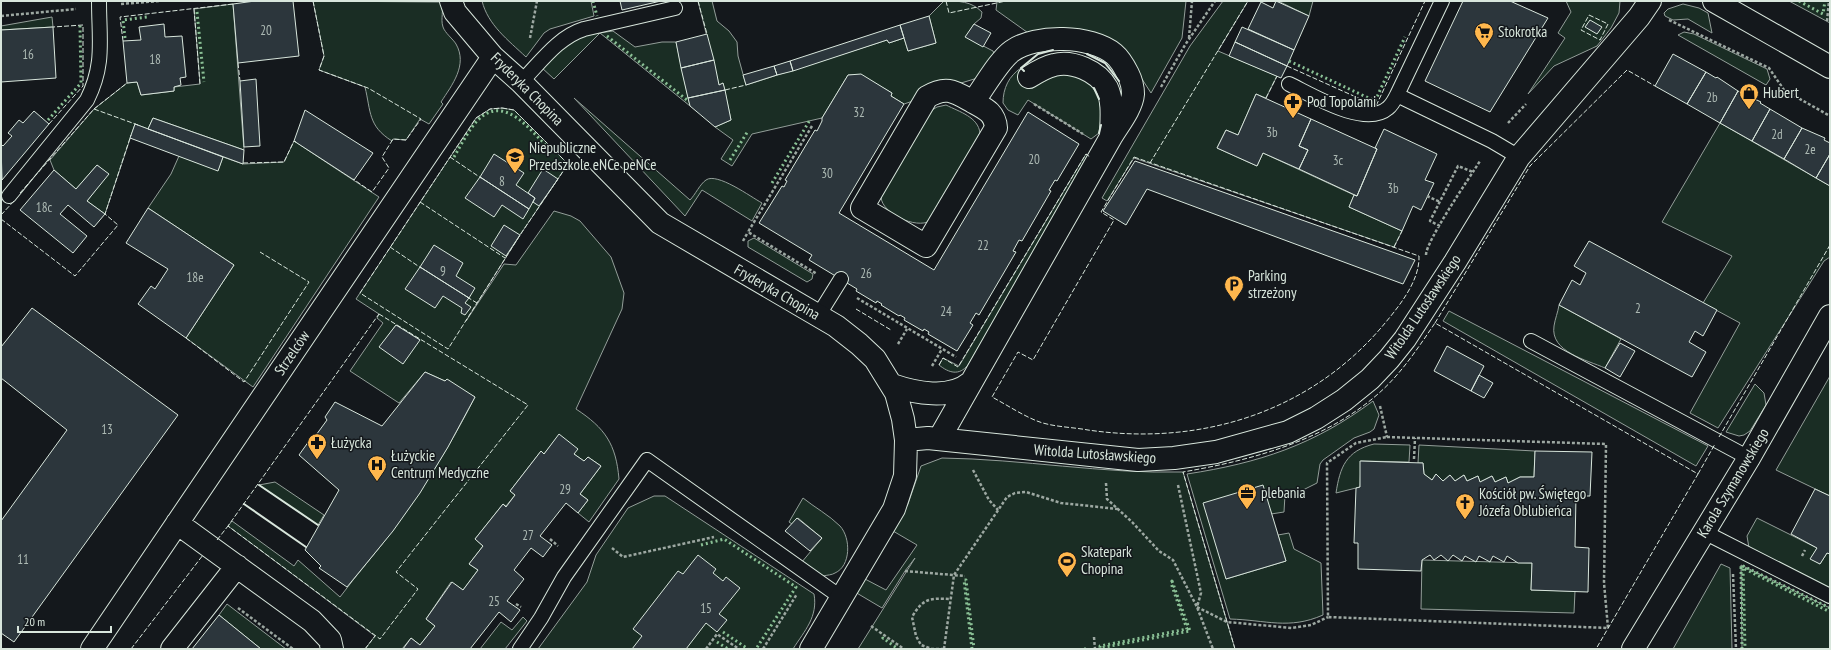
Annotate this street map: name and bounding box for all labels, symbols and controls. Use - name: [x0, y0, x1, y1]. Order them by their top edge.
- supermarket icon: Stokrotka: [1473, 21, 1495, 49]
- house number: 20: [260, 22, 272, 39]
- place label: Stokrotka: [1498, 22, 1547, 41]
- house number: 16: [22, 46, 34, 63]
- street label: Fryderyka Chopina: [487, 48, 568, 129]
- house number: 18: [149, 51, 161, 68]
- shop icon: Hubert: [1738, 82, 1760, 110]
- place label: Hubert: [1763, 83, 1799, 102]
- house number: 2b: [1706, 89, 1718, 106]
- pharmacy icon: Pod Topolami: [1282, 91, 1304, 119]
- place label: Pod Topolami: [1307, 92, 1376, 111]
- house number: 32: [853, 104, 865, 121]
- house number: 3b: [1266, 124, 1278, 141]
- house number: 2d: [1771, 126, 1783, 143]
- place label: Niepubliczne Przedszkole eNCe peNCe: [529, 138, 656, 174]
- house number: 2e: [1804, 141, 1816, 158]
- school or university icon: Niepubliczne Przedszkole eNCe peNCe: [504, 146, 526, 174]
- house number: 20: [1028, 151, 1040, 168]
- house number: 3c: [1333, 152, 1344, 169]
- house number: 30: [821, 165, 833, 182]
- house number: 8: [499, 173, 505, 190]
- house number: 3b: [1387, 180, 1399, 197]
- house number: 18c: [36, 199, 53, 216]
- house number: 22: [977, 237, 989, 254]
- street label: Witolda Lutosławskiego: [1380, 251, 1465, 363]
- street label: Fryderyka Chopina: [731, 259, 823, 324]
- house number: 9: [440, 263, 446, 280]
- house number: 26: [860, 265, 872, 282]
- place label: Parking strzeżony: [1248, 266, 1297, 302]
- house number: 18e: [186, 269, 204, 286]
- parking icon: Parking strzeżony: [1223, 274, 1245, 302]
- house number: 2: [1635, 300, 1641, 317]
- house number: 24: [940, 303, 952, 320]
- street label: Strzelców: [270, 327, 313, 379]
- house number: 13: [101, 421, 113, 438]
- street label: Karola Szymanowskiego: [1692, 425, 1773, 541]
- pharmacy icon: Łużycka: [306, 432, 328, 460]
- place label: Łużycka: [331, 433, 372, 452]
- street label: Witolda Lutosławskiego: [1033, 440, 1157, 467]
- place label: Łużyckie Centrum Medyczne: [391, 446, 489, 482]
- hospital icon: Łużyckie Centrum Medyczne: [366, 454, 388, 482]
- house number: 29: [559, 481, 571, 498]
- office icon: plebania: [1236, 482, 1258, 510]
- place label: plebania: [1261, 483, 1306, 502]
- place label: Kościół pw. Świętego Józefa Oblubieńca: [1478, 484, 1586, 520]
- church icon: Kościół pw. Świętego Józefa Oblubieńca: [1454, 492, 1476, 520]
- house number: 27: [522, 527, 534, 544]
- place label: Skatepark Chopina: [1081, 542, 1132, 578]
- sports icon: Skatepark Chopina: [1056, 550, 1078, 578]
- house number: 11: [17, 551, 29, 568]
- house number: 25: [488, 593, 500, 610]
- house number: 15: [700, 600, 712, 617]
- scale bar: [18, 608, 111, 634]
- text: 20 m: [24, 614, 45, 629]

